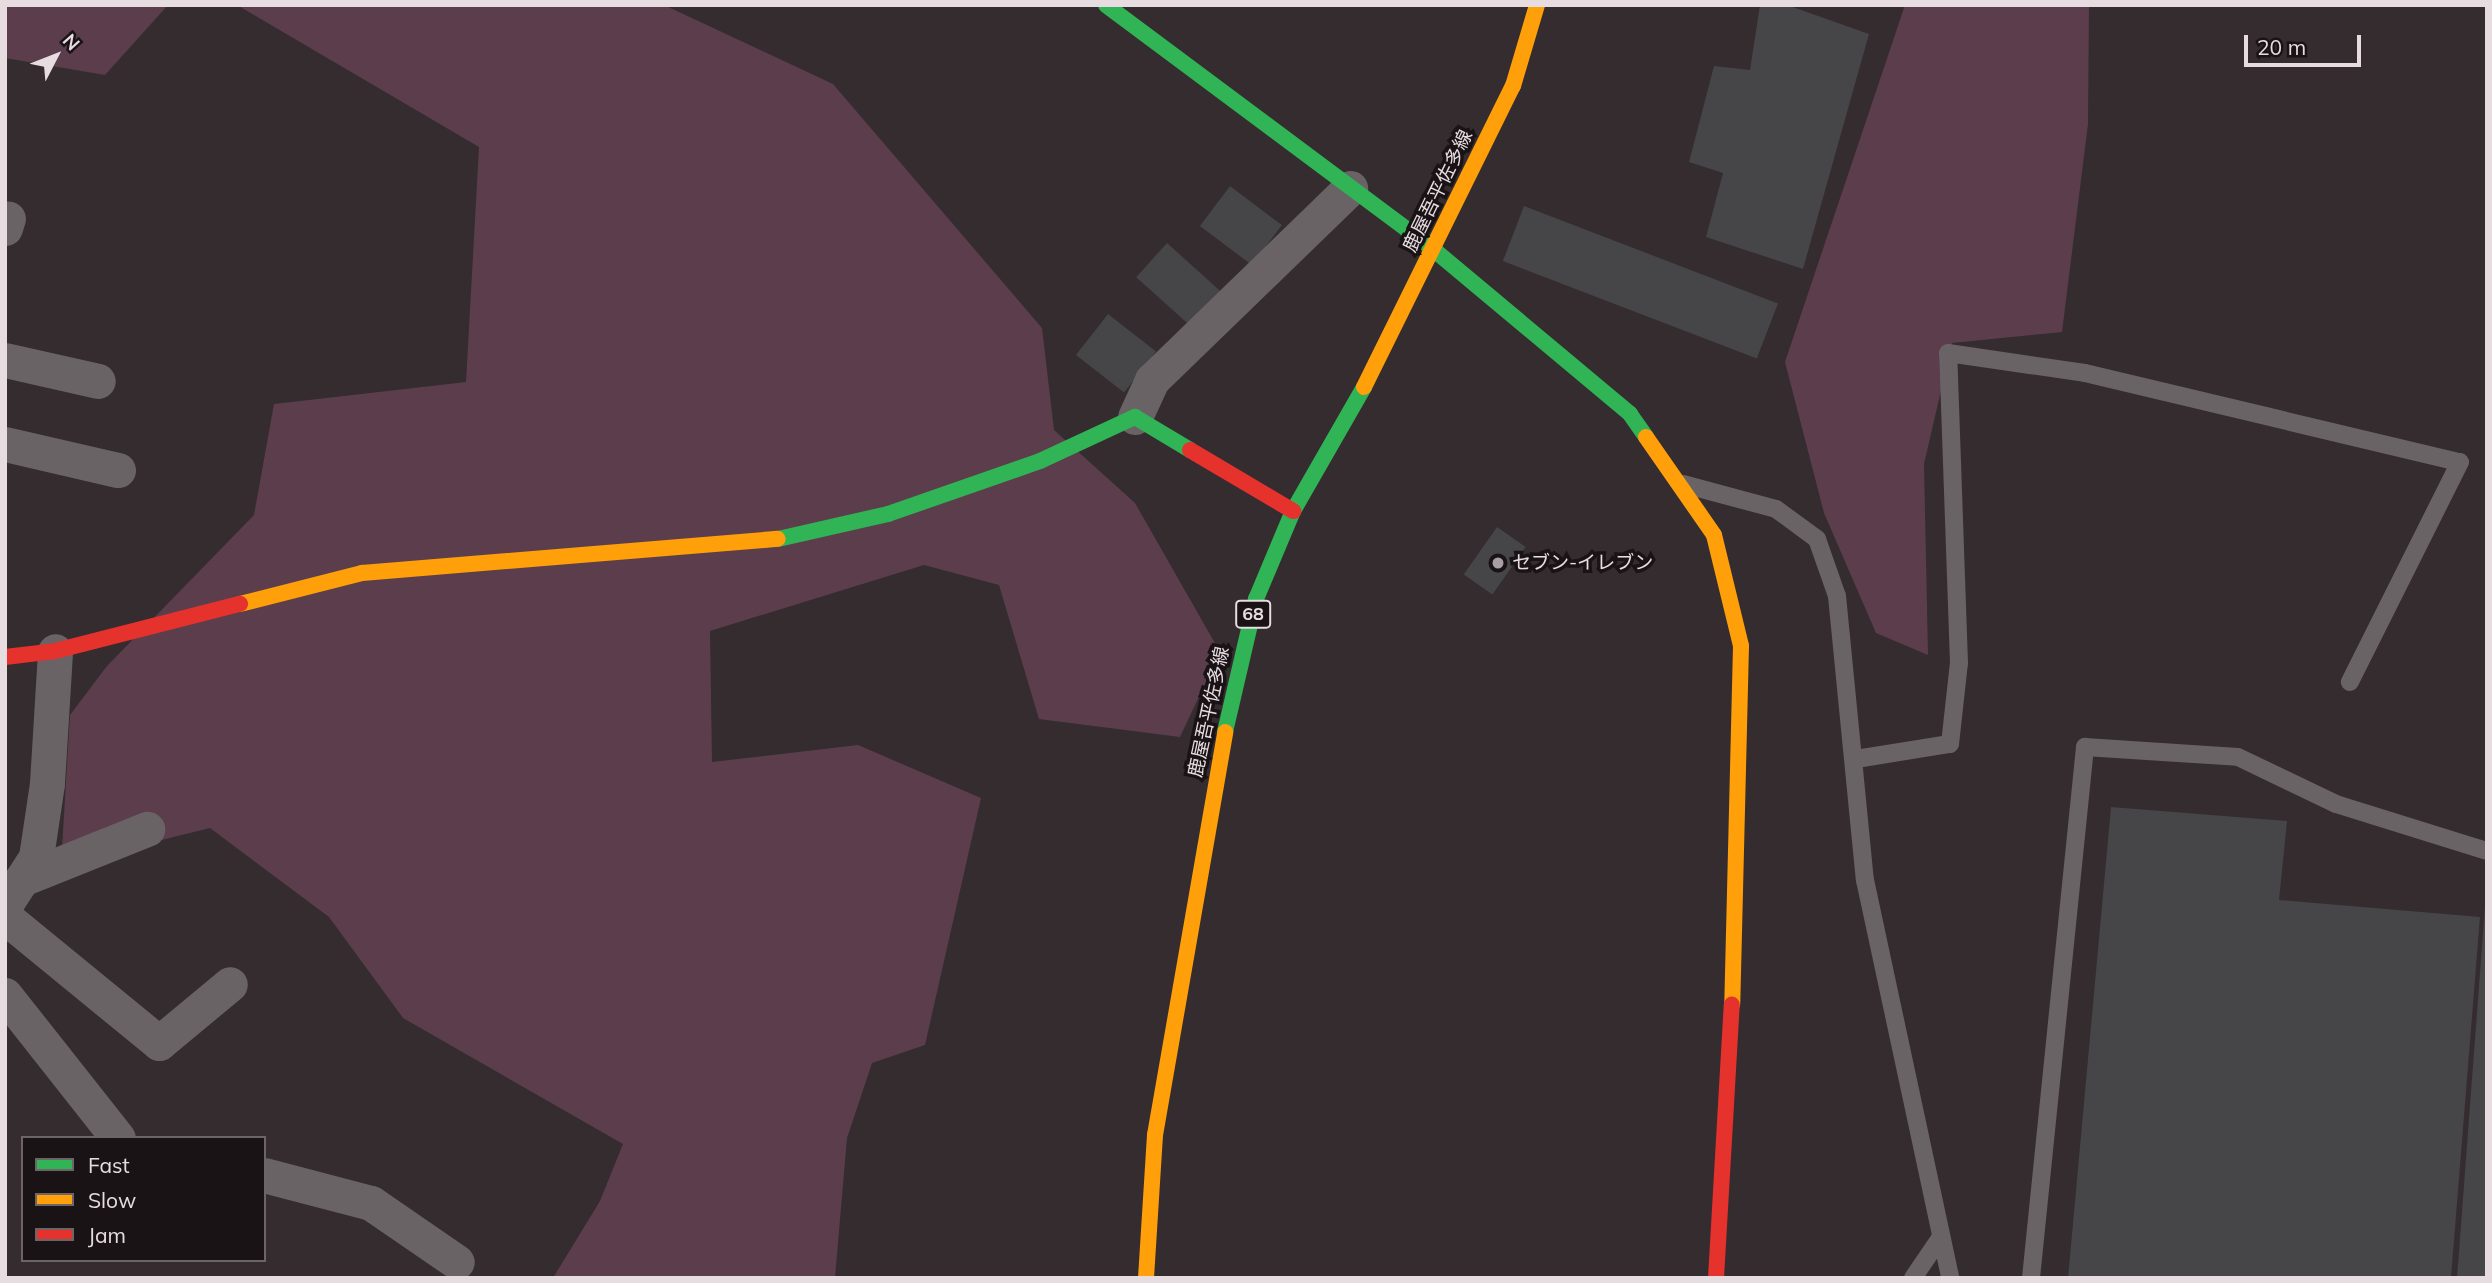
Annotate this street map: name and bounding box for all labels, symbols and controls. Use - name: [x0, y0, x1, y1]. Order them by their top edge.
- north arrow: [21, 21, 91, 91]
- scale bar: [2247, 21, 2364, 65]
- text: N: [58, 29, 85, 55]
- text: 20 m: [2257, 34, 2306, 60]
- street label: 鹿屋吾平佐多線: [1399, 126, 1477, 256]
- place label: セブン-イレブン: [1512, 552, 1653, 574]
- marker: セブン-イレブン: [1490, 555, 1506, 571]
- road number: 68: [1234, 600, 1272, 628]
- street label: 鹿屋吾平佐多線: [1184, 645, 1234, 779]
- legend: [21, 1136, 266, 1262]
- text: Fast: [88, 1152, 130, 1178]
- text: Slow: [88, 1187, 136, 1213]
- text: Jam: [88, 1222, 126, 1248]

